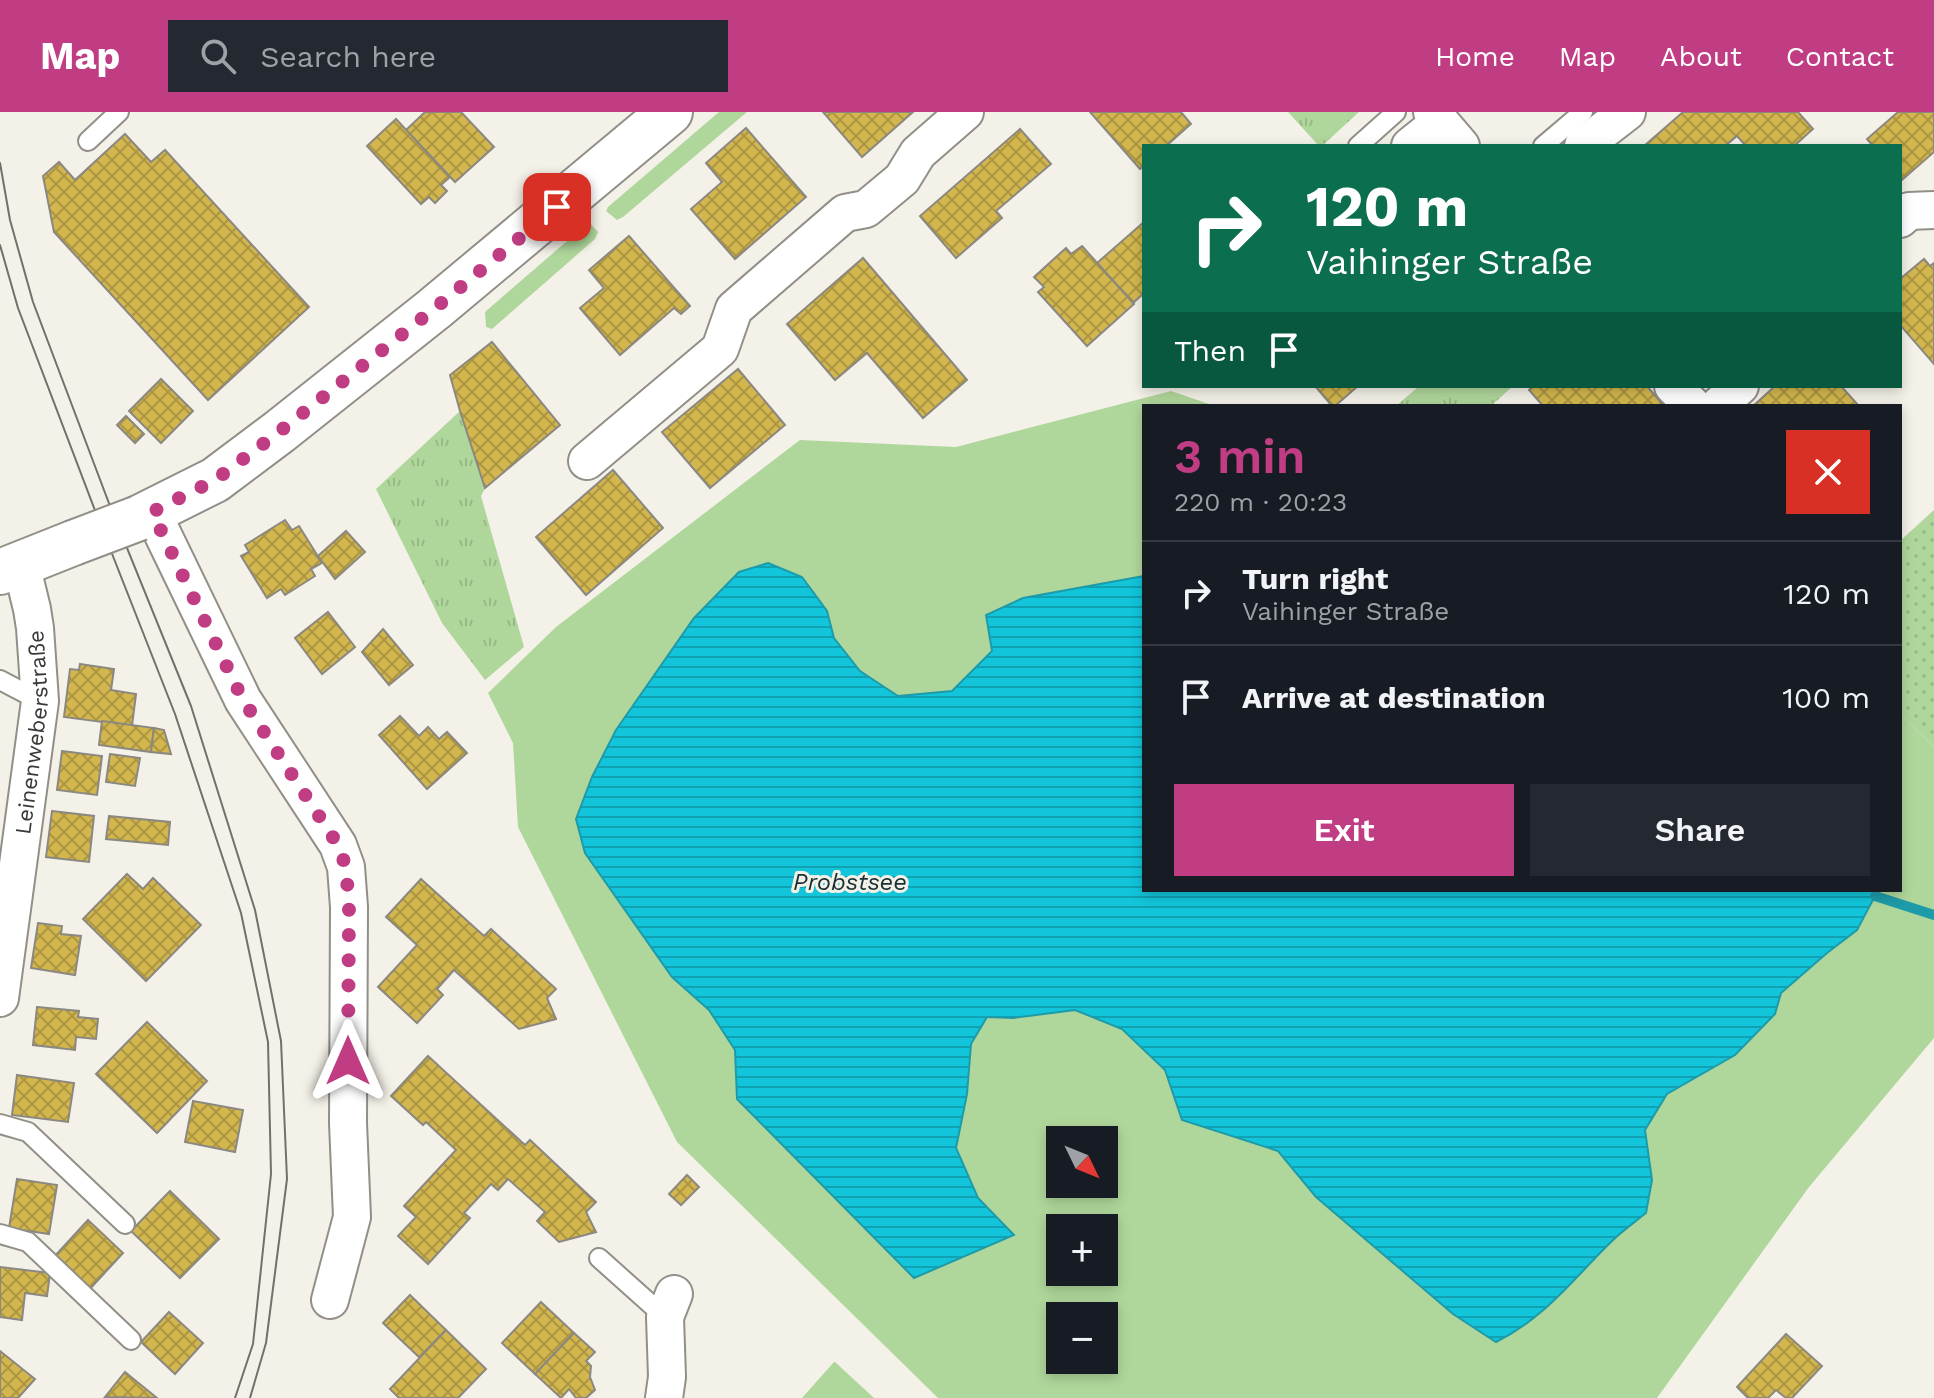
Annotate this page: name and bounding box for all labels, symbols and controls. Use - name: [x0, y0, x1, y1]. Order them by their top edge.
- search box: [168, 20, 728, 92]
- text: Map: [40, 34, 120, 78]
- icon: search: [196, 34, 240, 78]
- text: Search here: [260, 39, 436, 74]
- text: Home: [1435, 40, 1515, 73]
- text: Map: [1559, 40, 1616, 73]
- text: About: [1660, 40, 1742, 73]
- text: Contact: [1786, 40, 1894, 73]
- pin: [523, 173, 591, 241]
- text: 120 m: [1306, 174, 1468, 240]
- icon: right: [1174, 176, 1278, 280]
- icon: arrive: [535, 185, 579, 229]
- text: Vaihinger Straße: [1306, 241, 1593, 283]
- icon: arrive: [1262, 328, 1306, 372]
- text: Then: [1174, 333, 1246, 368]
- text: 3 min: [1174, 428, 1306, 485]
- button: close: [1786, 430, 1870, 514]
- text: 220 m · 20:23: [1174, 487, 1347, 517]
- text: Turn right: [1242, 561, 1388, 596]
- icon: right: [1174, 571, 1218, 615]
- text: 120 m: [1783, 576, 1870, 611]
- text: Vaihinger Straße: [1242, 596, 1449, 626]
- street label: Leinenweberstraße: [10, 629, 53, 836]
- icon: arrive: [1174, 675, 1218, 719]
- text: Arrive at destination: [1242, 680, 1546, 715]
- text: 100 m: [1782, 680, 1870, 715]
- button: Exit: [1174, 784, 1514, 876]
- button: Share: [1530, 784, 1870, 876]
- water label: Probstsee: [793, 868, 907, 896]
- position arrow: [306, 1019, 390, 1103]
- north arrow: [1046, 1126, 1118, 1198]
- map controls: [1046, 1126, 1118, 1374]
- button: +: [1046, 1214, 1118, 1286]
- button: −: [1046, 1302, 1118, 1374]

